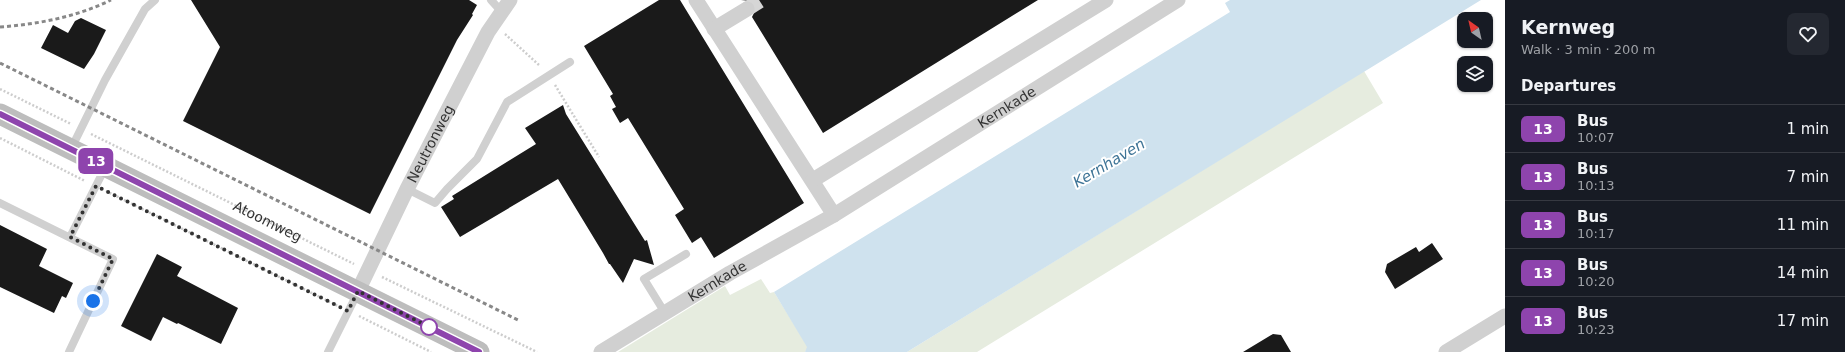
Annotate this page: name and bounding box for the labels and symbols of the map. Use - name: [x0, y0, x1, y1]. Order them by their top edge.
- north arrow: [1457, 12, 1493, 48]
- street label: Kernkade: [975, 83, 1039, 131]
- street label: Neutronweg: [404, 102, 457, 185]
- water label: Kernhaven: [1070, 135, 1148, 191]
- line badge: 13: [78, 148, 114, 174]
- street label: Atoomweg: [231, 198, 305, 245]
- street label: Kernkade: [685, 258, 749, 305]
- your location: [83, 291, 103, 311]
- unlabelled marker: [420, 318, 438, 336]

